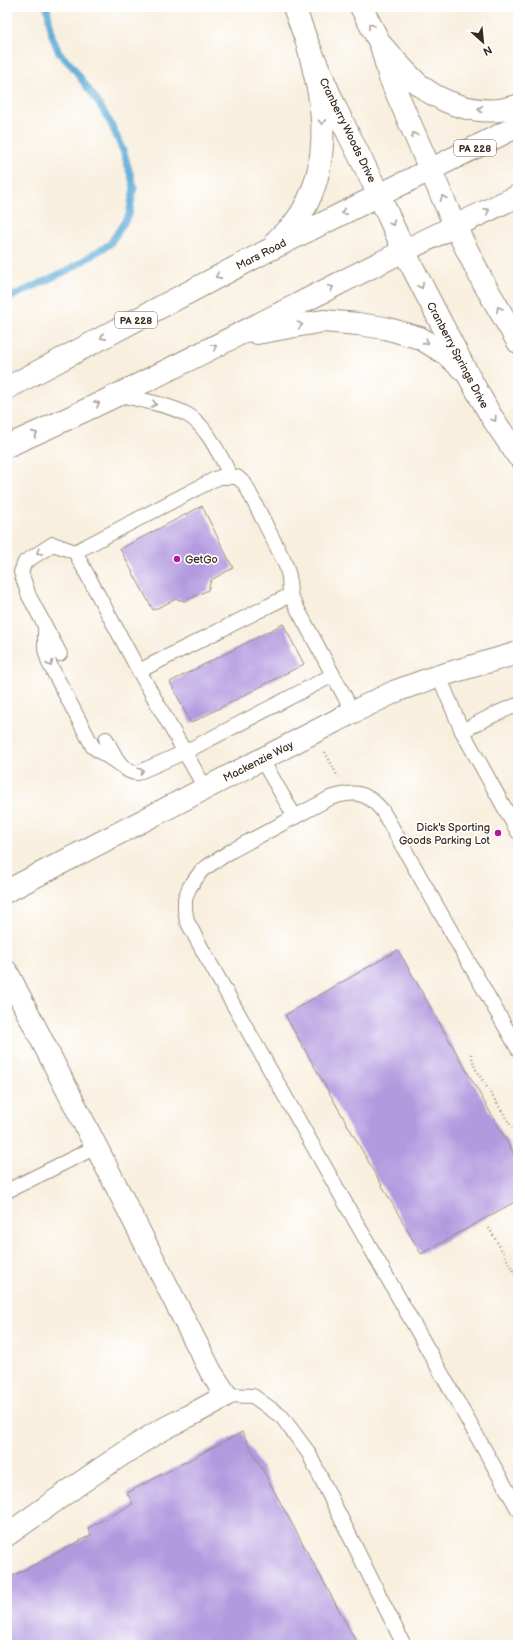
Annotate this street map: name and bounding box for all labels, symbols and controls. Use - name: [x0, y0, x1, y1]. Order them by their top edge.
- north arrow: [463, 22, 503, 62]
- one-way arrow: [369, 23, 376, 30]
- text: N: [481, 43, 494, 58]
- street label: Cranberry Woods Drive: [317, 76, 379, 185]
- one-way arrow: [476, 104, 483, 113]
- one-way arrow: [318, 119, 326, 125]
- one-way arrow: [411, 132, 419, 140]
- road number: PA 228: [454, 140, 496, 156]
- one-way arrow: [440, 195, 448, 203]
- one-way arrow: [341, 207, 348, 215]
- one-way arrow: [482, 208, 490, 216]
- one-way arrow: [387, 220, 395, 227]
- street label: Mars Road: [234, 236, 289, 273]
- one-way arrow: [215, 272, 222, 279]
- one-way arrow: [416, 282, 424, 290]
- one-way arrow: [327, 285, 334, 293]
- street label: Cranberry Springs Drive: [424, 300, 491, 411]
- one-way arrow: [496, 306, 503, 313]
- road number: PA 228: [115, 312, 157, 328]
- one-way arrow: [297, 322, 303, 330]
- one-way arrow: [100, 333, 108, 340]
- one-way arrow: [422, 337, 429, 344]
- one-way arrow: [210, 344, 217, 352]
- one-way arrow: [150, 399, 157, 408]
- one-way arrow: [93, 401, 100, 409]
- one-way arrow: [489, 415, 496, 422]
- one-way arrow: [31, 430, 38, 438]
- one-way arrow: [36, 547, 43, 554]
- place label: GetGo: [185, 553, 218, 566]
- marker: GetGo: [172, 554, 182, 564]
- one-way arrow: [46, 660, 54, 667]
- street label: Mackenzie Way: [221, 738, 295, 785]
- one-way arrow: [138, 767, 145, 776]
- place label: Dick's Sporting Goods Parking Lot: [399, 821, 491, 847]
- marker: Dick's Sporting Goods Parking Lot: [493, 828, 503, 838]

